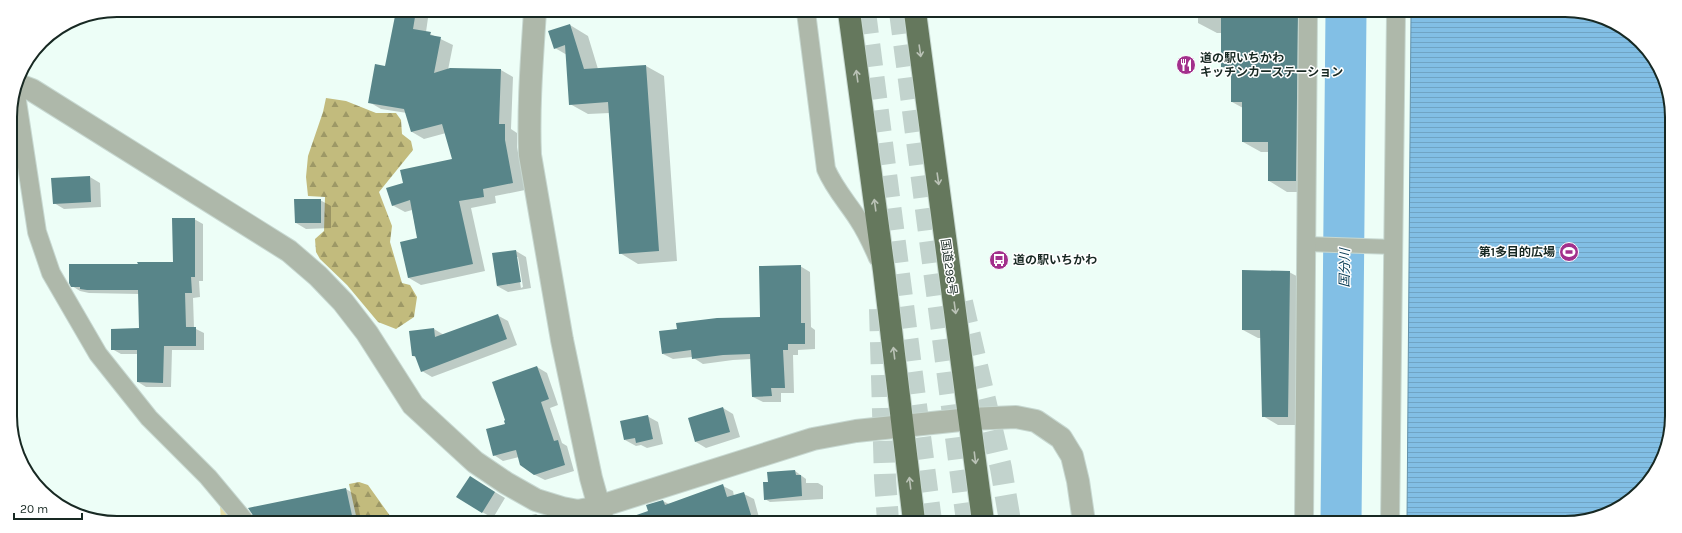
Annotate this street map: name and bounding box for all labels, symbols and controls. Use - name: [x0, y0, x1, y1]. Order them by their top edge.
- one-way arrow: [916, 44, 924, 57]
- place label: 道の駅いちかわ キッチンカーステーション: [1200, 51, 1343, 79]
- restaurant icon: 道の駅いちかわ キッチンカーステーション: [1175, 54, 1197, 76]
- one-way arrow: [853, 70, 861, 83]
- one-way arrow: [934, 173, 942, 186]
- one-way arrow: [871, 199, 879, 212]
- street label: 国道298号: [938, 238, 960, 296]
- sports icon: 第1多目的広場: [1558, 241, 1580, 263]
- place label: 第1多目的広場: [1479, 245, 1555, 259]
- water label: 国分川: [1337, 246, 1352, 288]
- bus stop icon: 道の駅いちかわ: [988, 249, 1010, 271]
- place label: 道の駅いちかわ: [1013, 253, 1097, 267]
- one-way arrow: [951, 301, 959, 314]
- one-way arrow: [890, 347, 898, 360]
- one-way arrow: [971, 451, 979, 464]
- one-way arrow: [906, 476, 913, 489]
- scale bar: [14, 495, 82, 521]
- text: 20 m: [20, 502, 48, 516]

